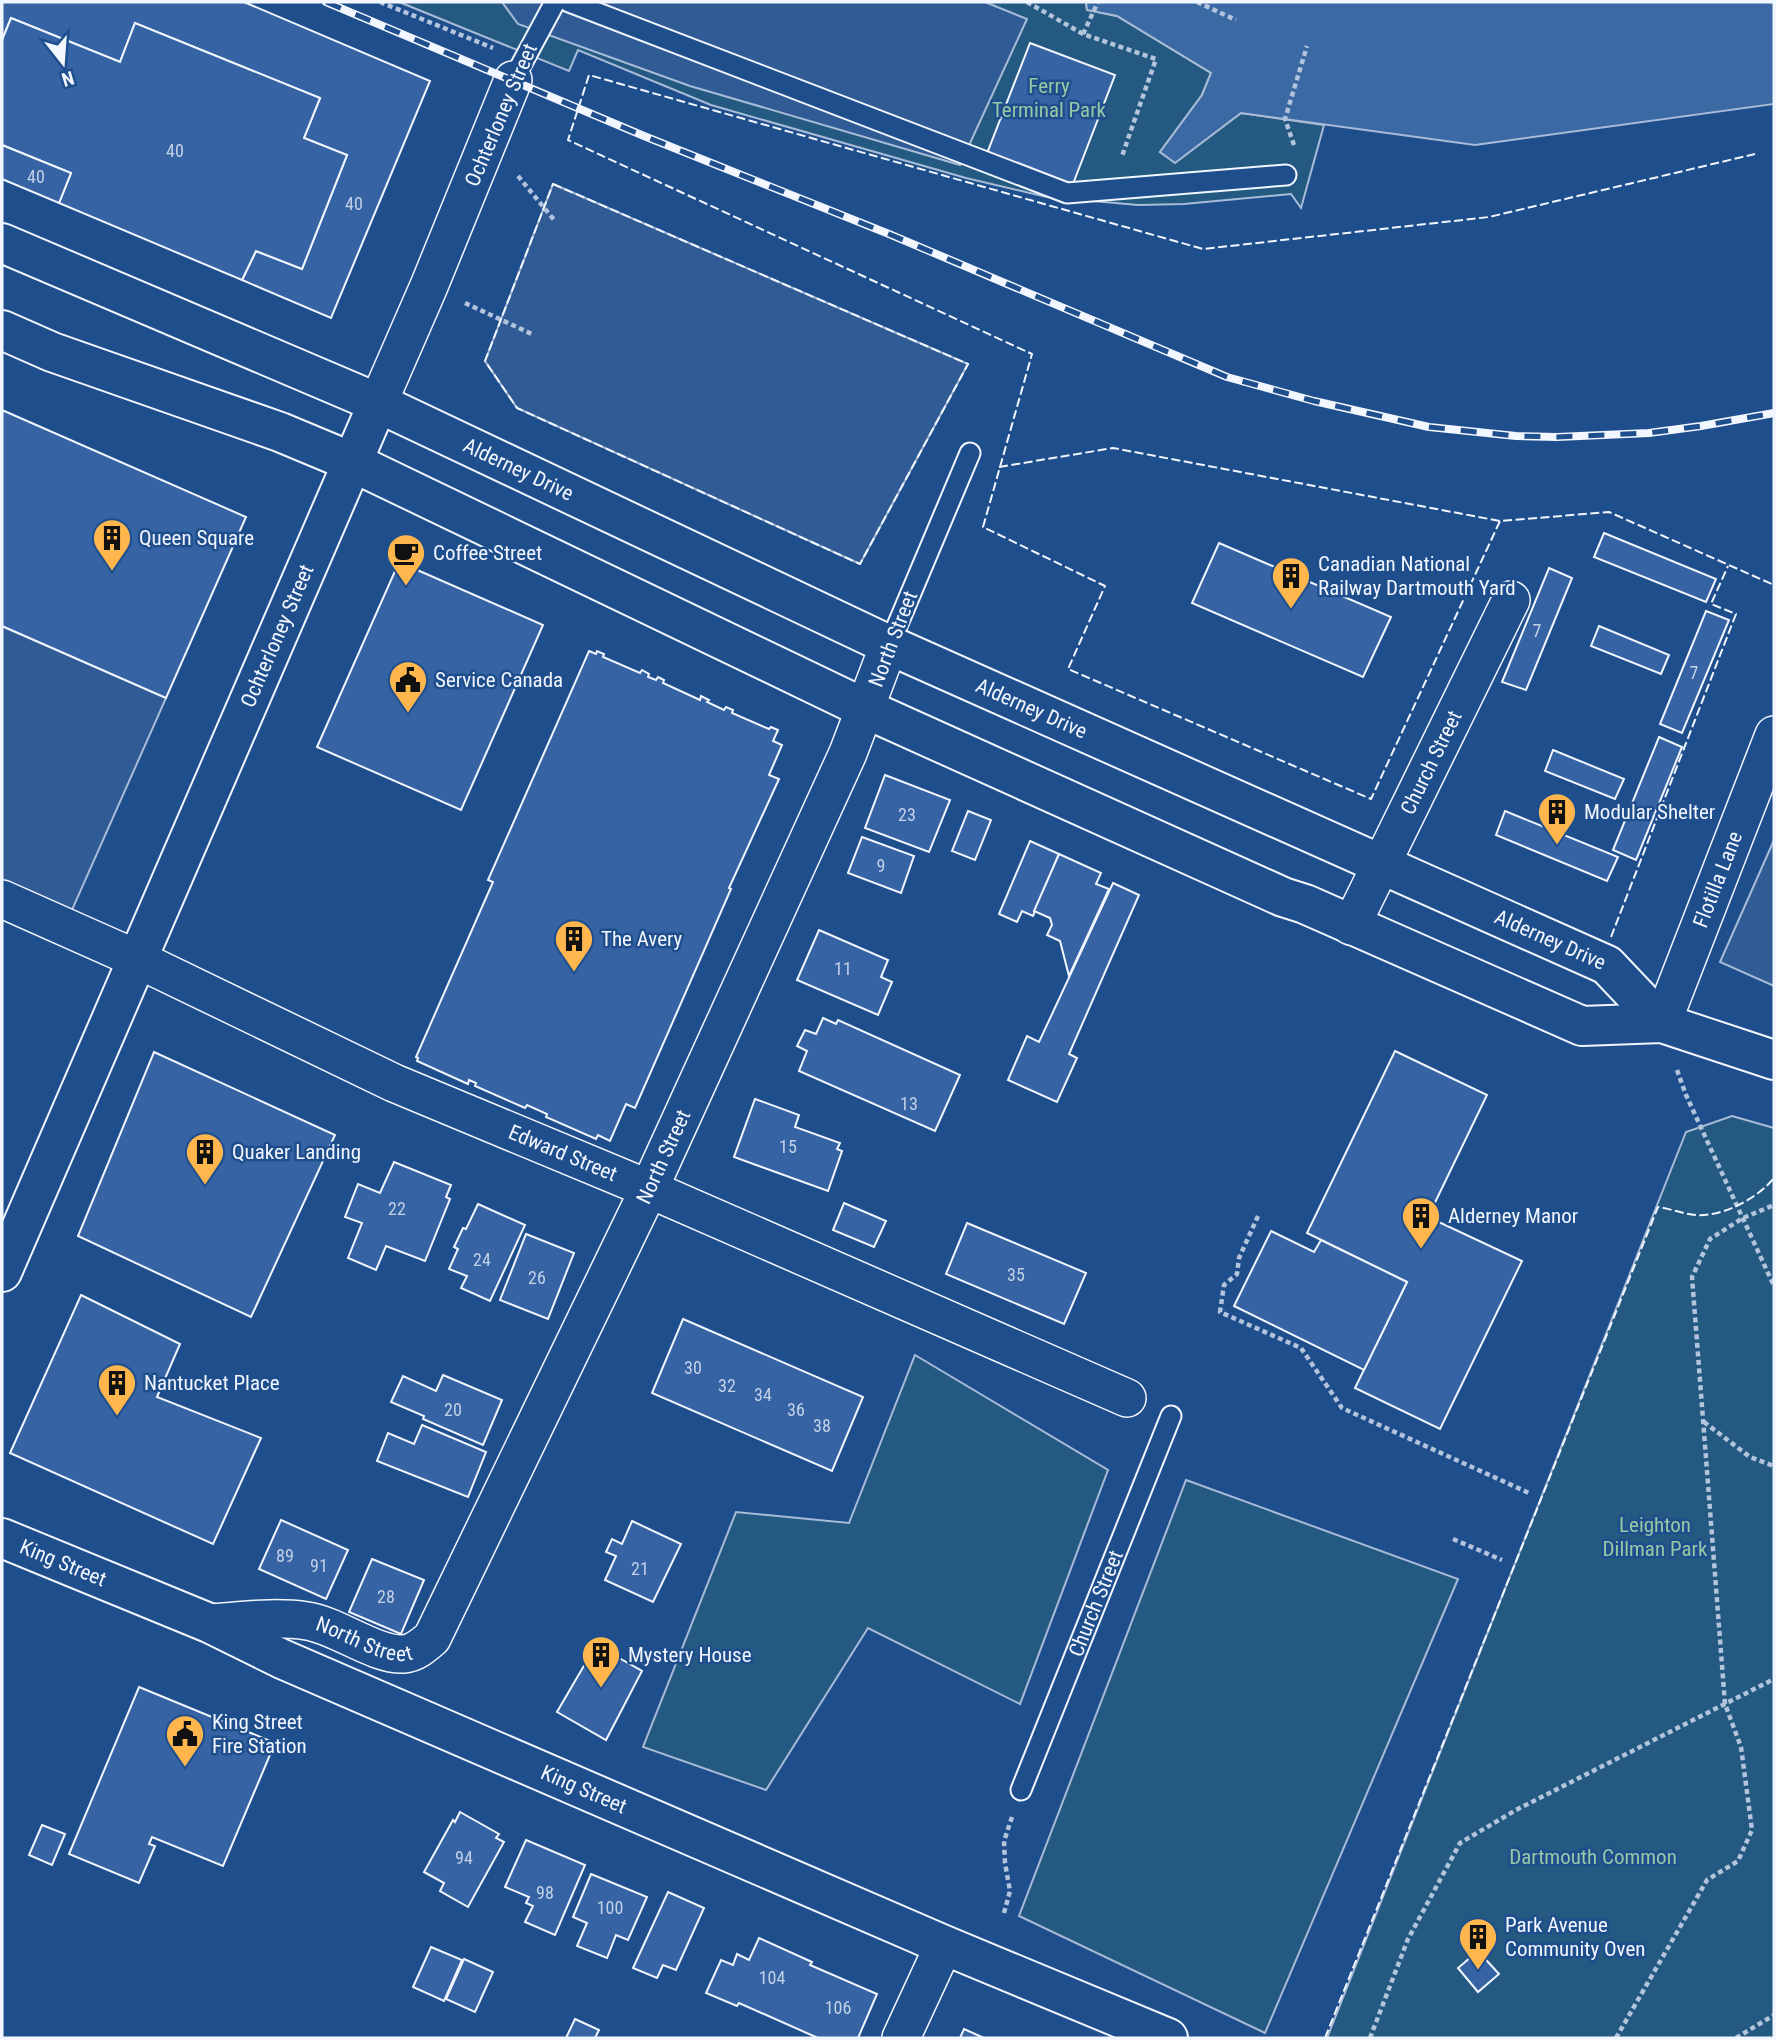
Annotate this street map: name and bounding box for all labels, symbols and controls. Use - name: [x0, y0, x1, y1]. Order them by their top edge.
- north arrow: [28, 28, 98, 98]
- street label: Ochterloney Street: [460, 40, 542, 190]
- text: N: [59, 66, 77, 91]
- park label: Ferry Terminal Park: [992, 74, 1107, 122]
- house number: 40: [166, 140, 184, 161]
- house number: 40: [27, 166, 45, 187]
- house number: 40: [345, 193, 363, 214]
- street label: Alderney Drive: [459, 433, 577, 506]
- building icon: Queen Square: [91, 517, 133, 572]
- place label: Queen Square: [139, 526, 254, 550]
- cafe icon: Coffee Street: [385, 532, 427, 587]
- place label: Coffee Street: [433, 541, 542, 565]
- place label: Canadian National Railway Dartmouth Yard: [1318, 552, 1516, 600]
- building icon: Canadian National Railway Dartmouth Yard: [1270, 555, 1312, 610]
- street label: Ochterloney Street: [236, 561, 319, 711]
- street label: North Street: [864, 588, 922, 690]
- house number: 7: [1533, 620, 1542, 641]
- public building icon: Service Canada: [387, 659, 429, 714]
- house number: 7: [1690, 662, 1699, 683]
- place label: Service Canada: [435, 668, 563, 692]
- street label: Alderney Drive: [972, 673, 1091, 744]
- street label: Church Street: [1396, 707, 1467, 818]
- building icon: Modular Shelter: [1536, 791, 1578, 846]
- place label: Modular Shelter: [1584, 800, 1715, 824]
- house number: 23: [898, 804, 916, 825]
- street label: Flotilla Lane: [1688, 828, 1747, 931]
- house number: 9: [877, 855, 885, 876]
- street label: Alderney Drive: [1491, 905, 1610, 975]
- building icon: The Avery: [553, 918, 595, 973]
- place label: The Avery: [601, 927, 683, 951]
- house number: 11: [834, 958, 852, 979]
- house number: 13: [900, 1093, 918, 1114]
- street label: North Street: [632, 1106, 695, 1208]
- street label: Edward Street: [505, 1120, 621, 1186]
- building icon: Quaker Landing: [184, 1131, 226, 1186]
- house number: 15: [779, 1136, 797, 1157]
- place label: Quaker Landing: [232, 1140, 361, 1164]
- building icon: Alderney Manor: [1400, 1195, 1442, 1250]
- house number: 22: [388, 1198, 406, 1219]
- place label: Alderney Manor: [1448, 1204, 1578, 1228]
- house number: 24: [473, 1249, 491, 1270]
- house number: 35: [1007, 1264, 1025, 1285]
- house number: 26: [528, 1267, 546, 1288]
- house number: 30: [684, 1357, 702, 1378]
- building icon: Nantucket Place: [96, 1362, 138, 1417]
- place label: Nantucket Place: [144, 1371, 280, 1395]
- house number: 32: [718, 1375, 736, 1396]
- house number: 34: [754, 1384, 772, 1405]
- house number: 20: [444, 1399, 462, 1420]
- house number: 36: [787, 1399, 805, 1420]
- house number: 38: [813, 1415, 831, 1436]
- park label: Leighton Dillman Park: [1603, 1513, 1708, 1561]
- street label: King Street: [16, 1535, 110, 1591]
- house number: 89: [276, 1545, 294, 1566]
- street label: Church Street: [1064, 1547, 1128, 1660]
- house number: 91: [310, 1555, 328, 1576]
- house number: 21: [631, 1558, 649, 1579]
- house number: 28: [377, 1586, 395, 1607]
- street label: North Street: [313, 1612, 415, 1666]
- building icon: Mystery House: [580, 1634, 622, 1689]
- place label: Mystery House: [628, 1643, 752, 1667]
- place label: King Street Fire Station: [212, 1710, 307, 1758]
- public building icon: King Street Fire Station: [164, 1713, 206, 1768]
- street label: King Street: [537, 1760, 630, 1818]
- park label: Dartmouth Common: [1509, 1845, 1677, 1869]
- house number: 94: [455, 1847, 473, 1868]
- house number: 98: [536, 1882, 554, 1903]
- house number: 100: [597, 1897, 623, 1918]
- place label: Park Avenue Community Oven: [1505, 1913, 1645, 1961]
- building icon: Park Avenue Community Oven: [1457, 1916, 1499, 1971]
- house number: 104: [759, 1967, 785, 1988]
- house number: 106: [825, 1997, 851, 2018]

